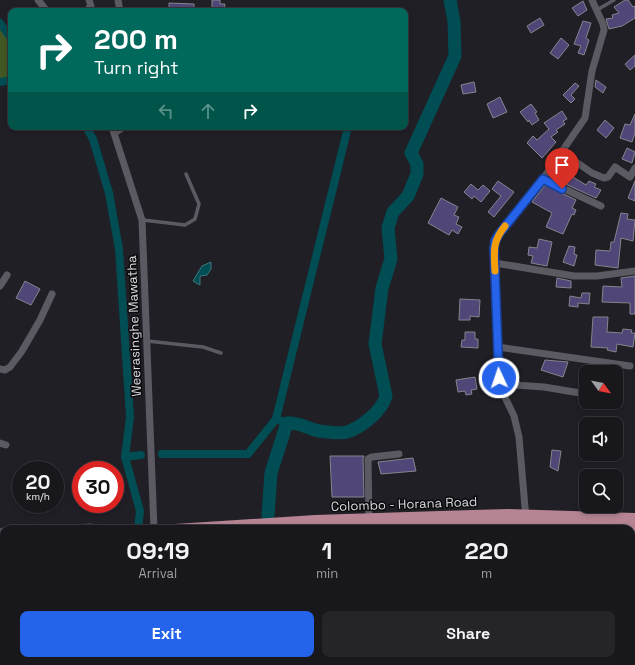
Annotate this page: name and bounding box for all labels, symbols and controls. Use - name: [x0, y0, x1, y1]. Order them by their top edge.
- text: 200 m: [94, 21, 178, 57]
- icon: right: [28, 24, 80, 76]
- text: Turn right: [94, 56, 178, 79]
- icon: left: [155, 100, 177, 122]
- icon: ahead: [197, 100, 219, 122]
- icon: right: [239, 100, 261, 122]
- pin: [545, 148, 579, 189]
- icon: arrive: [551, 154, 573, 176]
- street label: Weerasinghe Mawatha: [123, 255, 145, 397]
- position arrow: [478, 357, 520, 399]
- north arrow: [579, 365, 623, 409]
- map controls: [579, 365, 623, 513]
- button: sound: [579, 417, 623, 461]
- speed limit sign: 30: [72, 461, 124, 513]
- text: 20: [26, 469, 50, 495]
- button: search: [579, 469, 623, 513]
- text: km/h: [26, 490, 50, 503]
- street label: Colombo - Horana Road: [331, 493, 477, 515]
- text: 09:19: [126, 535, 190, 566]
- text: 1: [322, 535, 332, 566]
- text: 220: [465, 535, 509, 566]
- text: Arrival: [139, 565, 177, 582]
- text: min: [316, 565, 338, 582]
- text: m: [481, 565, 492, 582]
- button: Exit: [20, 611, 314, 657]
- button: Share: [322, 611, 615, 657]

